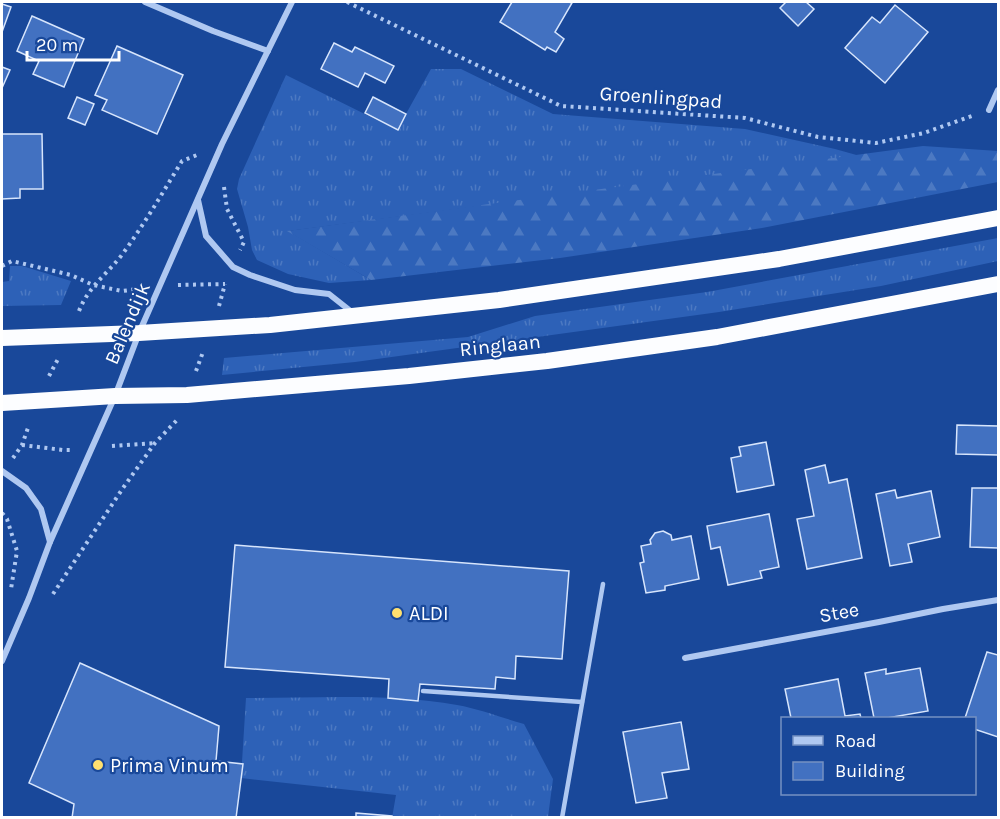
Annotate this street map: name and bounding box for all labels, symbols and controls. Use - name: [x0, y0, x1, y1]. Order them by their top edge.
- scale bar: [27, 24, 118, 62]
- text: 20 m: [36, 34, 78, 56]
- street label: Groenlingpad: [599, 82, 723, 113]
- street label: Balendijk: [100, 279, 155, 368]
- street label: Ringlaan: [458, 330, 542, 361]
- street label: Stee: [817, 598, 861, 627]
- place label: ALDI: [409, 602, 449, 625]
- marker: ALDI: [390, 606, 404, 620]
- legend: [781, 717, 976, 795]
- text: Road: [835, 730, 876, 752]
- place label: Prima Vinum: [110, 754, 229, 777]
- marker: Prima Vinum: [91, 758, 105, 772]
- text: Building: [835, 760, 905, 782]

